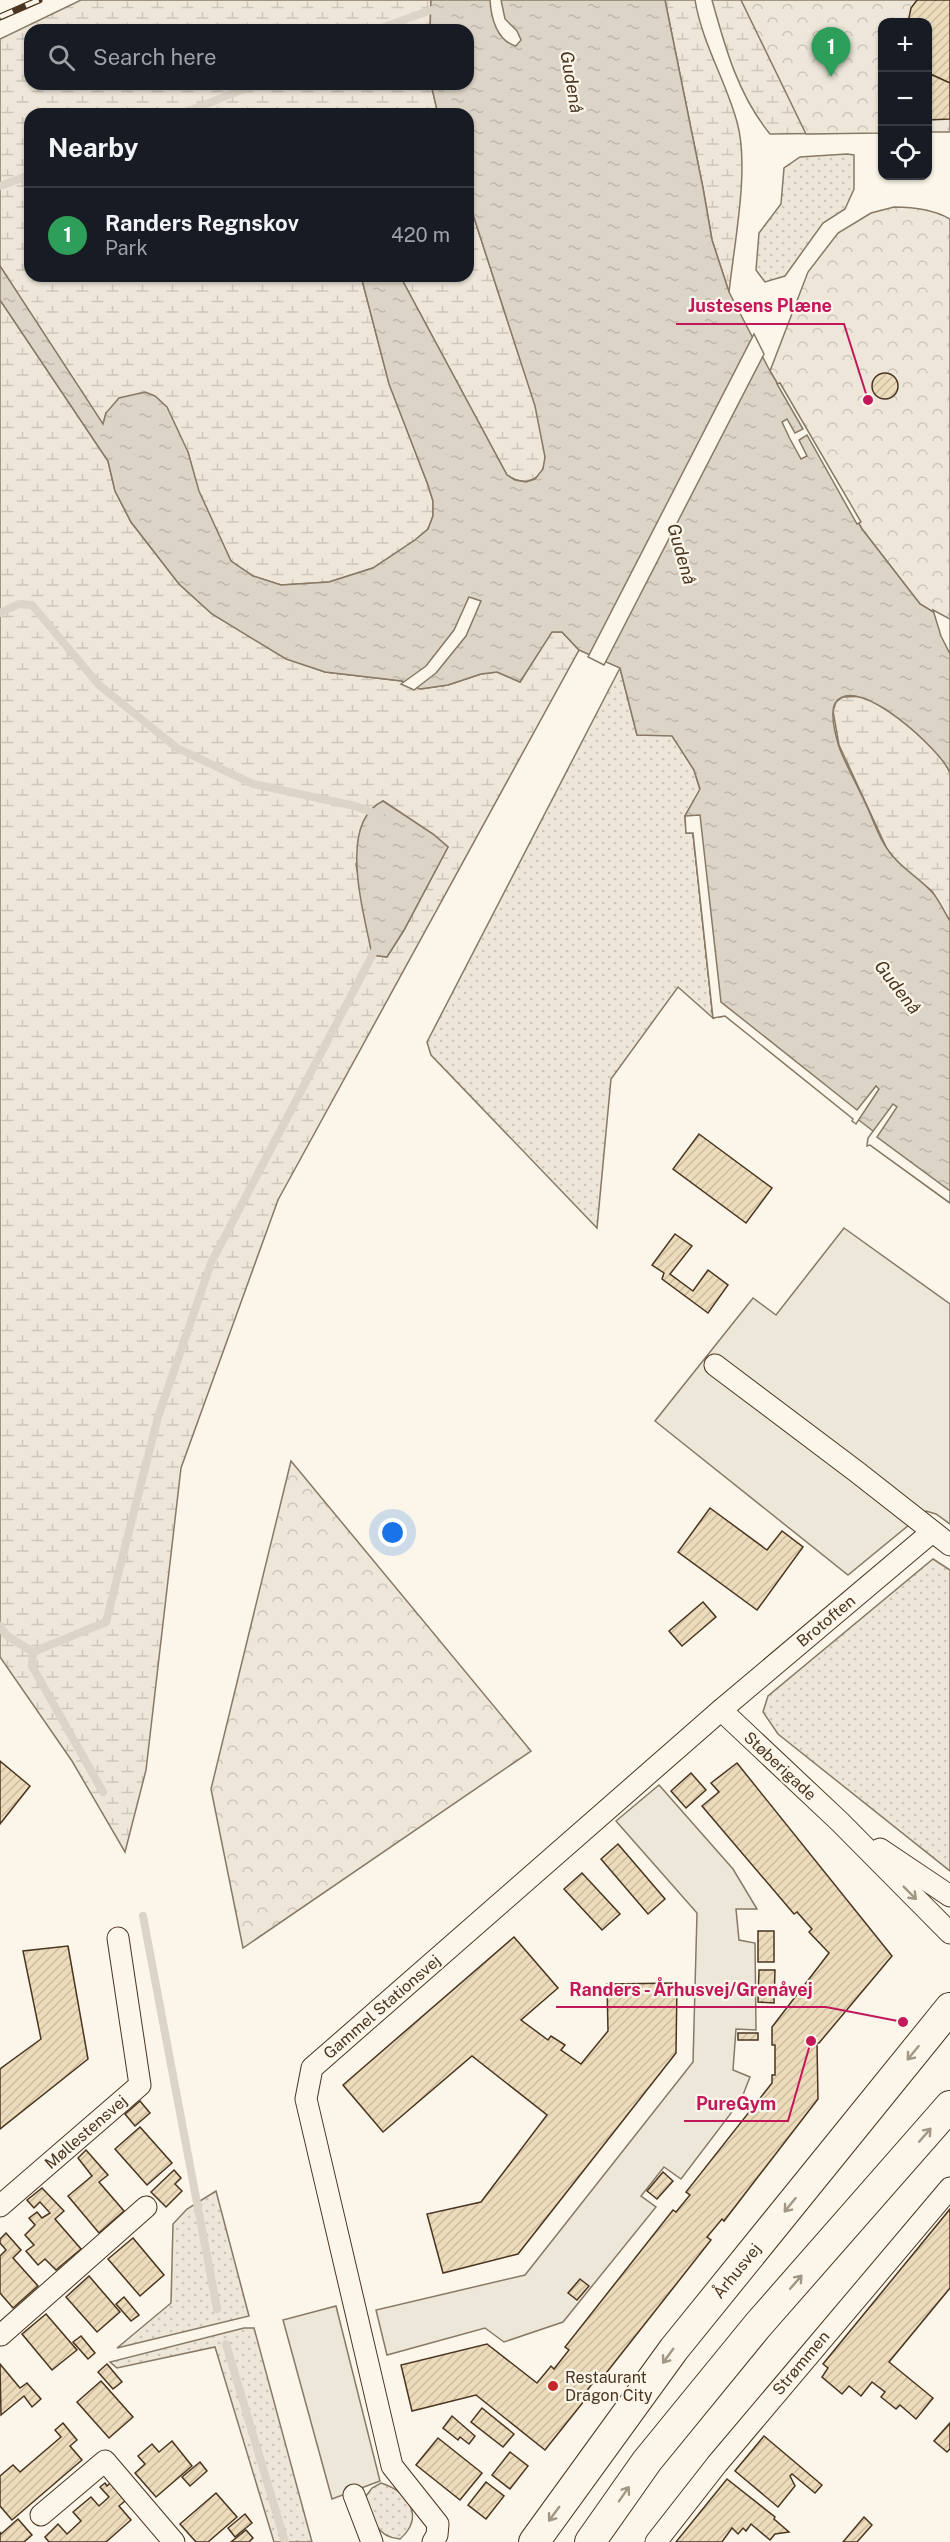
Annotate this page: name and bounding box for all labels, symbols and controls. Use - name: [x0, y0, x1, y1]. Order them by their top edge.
- map controls: [878, 18, 932, 180]
- button: +: [878, 18, 932, 72]
- search box: [24, 24, 474, 90]
- pin: 1: [812, 28, 850, 77]
- icon: search: [45, 41, 78, 74]
- text: Search here: [93, 44, 217, 70]
- water label: Gudenå: [556, 49, 588, 115]
- button: −: [878, 72, 932, 126]
- button: locate: [878, 126, 932, 180]
- text: Nearby: [48, 132, 138, 163]
- text: Randers Regnskov: [105, 210, 299, 236]
- text: 1: [63, 223, 72, 247]
- text: 420 m: [391, 223, 450, 247]
- text: Park: [105, 236, 148, 260]
- callout: Justesens Plæne: [676, 288, 844, 324]
- text: Justesens Plæne: [688, 295, 832, 316]
- water label: Gudenå: [663, 521, 701, 587]
- water label: Gudenå: [870, 956, 926, 1018]
- your location: [378, 1518, 407, 1547]
- street label: Brotoften: [793, 1591, 859, 1651]
- street label: Støberigade: [740, 1728, 820, 1804]
- one-way arrow: [903, 1886, 918, 1901]
- street label: Gammel Stationsvej: [320, 1951, 444, 2063]
- callout: Randers - Århusvej/Grenåvej: [556, 1971, 826, 2007]
- text: Randers - Århusvej/Grenåvej: [569, 1977, 813, 2000]
- one-way arrow: [907, 2045, 920, 2061]
- callout: PureGym: [684, 2085, 788, 2121]
- street label: Møllestensvej: [41, 2091, 131, 2173]
- text: PureGym: [696, 2093, 776, 2114]
- one-way arrow: [918, 2128, 932, 2143]
- one-way arrow: [784, 2196, 797, 2212]
- street label: Århusvej: [707, 2238, 765, 2302]
- one-way arrow: [789, 2274, 803, 2289]
- street label: Strømmen: [769, 2327, 833, 2399]
- one-way arrow: [662, 2348, 674, 2364]
- place label: Restaurant Dragon City: [565, 2368, 653, 2405]
- marker: Restaurant Dragon City: [546, 2379, 560, 2393]
- one-way arrow: [618, 2487, 630, 2503]
- one-way arrow: [548, 2506, 560, 2522]

